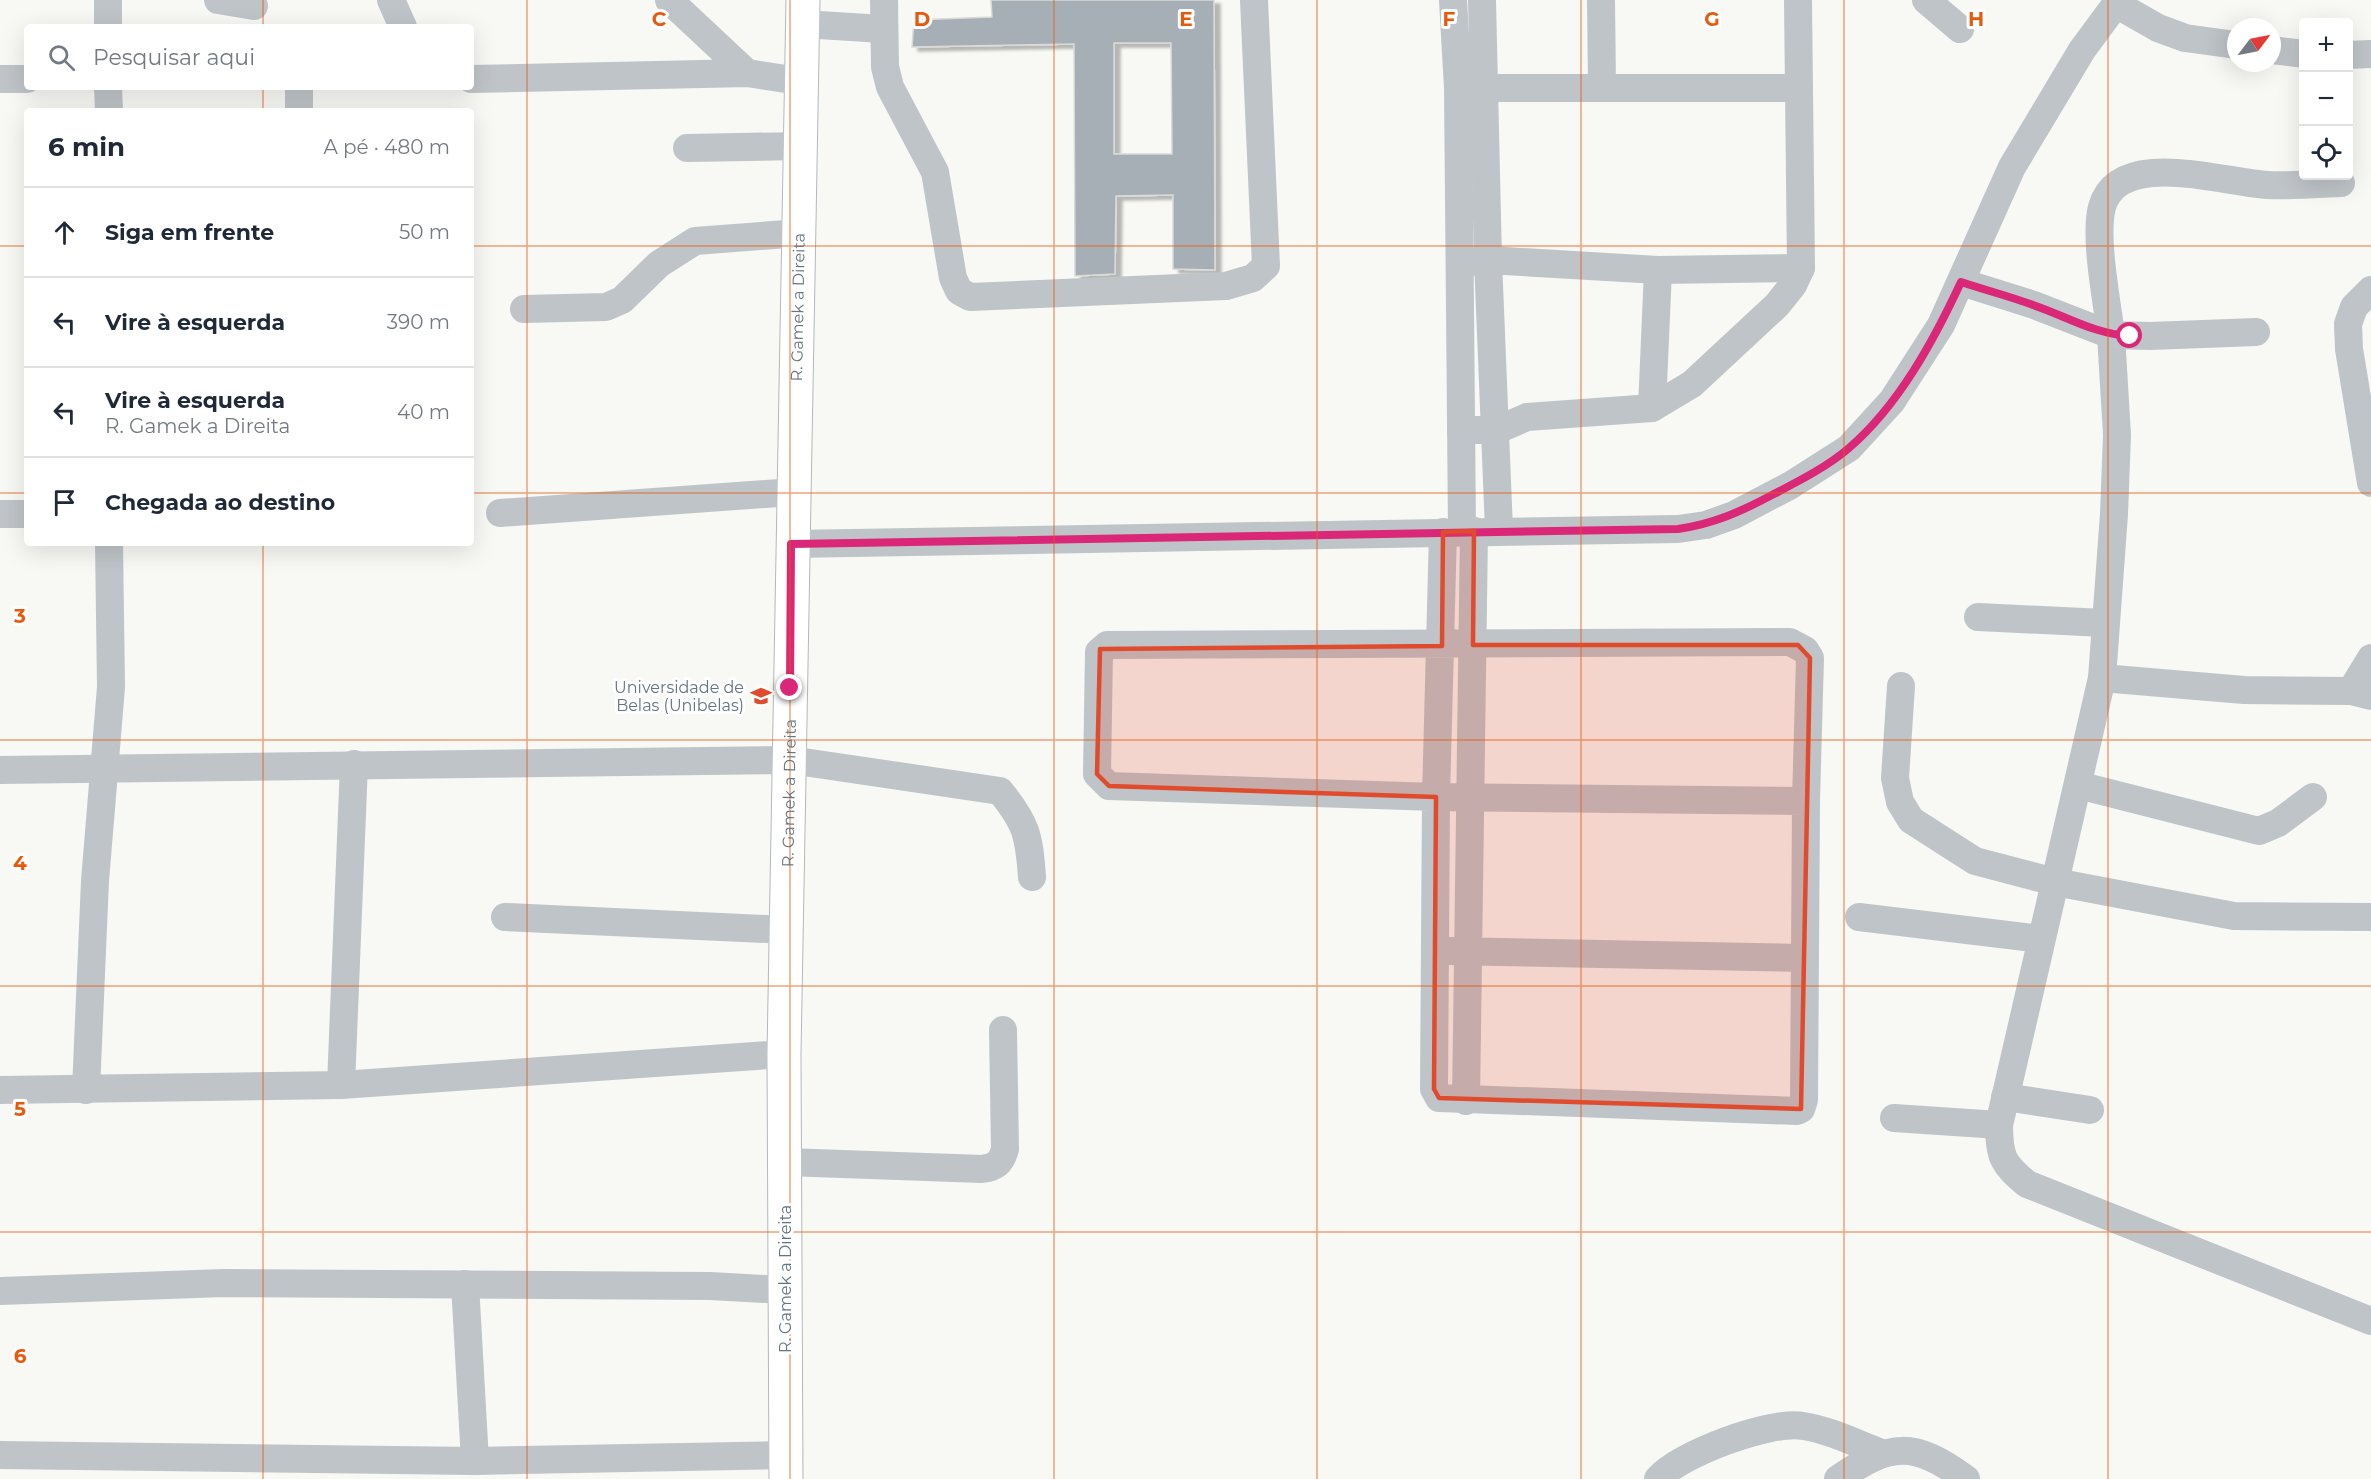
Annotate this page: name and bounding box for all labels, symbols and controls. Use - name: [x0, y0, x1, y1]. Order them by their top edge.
- text: C: [652, 7, 667, 31]
- text: D: [914, 7, 930, 31]
- text: E: [1179, 7, 1193, 31]
- text: F: [1443, 7, 1456, 31]
- text: G: [1704, 7, 1720, 31]
- text: H: [1968, 7, 1984, 31]
- north arrow: [2227, 18, 2281, 72]
- map controls: [2299, 18, 2353, 180]
- button: +: [2299, 18, 2353, 72]
- search box: [24, 24, 474, 90]
- icon: search: [45, 41, 78, 74]
- text: Pesquisar aqui: [93, 44, 255, 71]
- button: −: [2299, 72, 2353, 126]
- button: locate: [2299, 126, 2353, 180]
- text: 6 min: [48, 131, 125, 163]
- text: A pé · 480 m: [323, 135, 450, 159]
- icon: ahead: [48, 216, 81, 249]
- text: Siga em frente: [105, 219, 274, 246]
- text: 50 m: [399, 220, 450, 244]
- street label: R. Gamek a Direita: [787, 233, 808, 381]
- icon: left: [48, 306, 81, 339]
- text: Vire à esquerda: [105, 309, 285, 336]
- text: 390 m: [387, 310, 450, 334]
- route start: [2116, 322, 2142, 348]
- text: Vire à esquerda: [105, 387, 285, 414]
- icon: left: [48, 396, 81, 429]
- text: 40 m: [397, 400, 450, 424]
- text: R. Gamek a Direita: [105, 414, 290, 438]
- icon: arrive: [48, 486, 81, 519]
- text: Chegada ao destino: [105, 489, 335, 516]
- text: 3: [13, 604, 26, 628]
- route end: [776, 674, 802, 700]
- place label: Universidade de Belas (Unibelas): [614, 678, 744, 715]
- school or university icon: Universidade de Belas (Unibelas): [749, 684, 773, 708]
- street label: R. Gamek a Direita: [778, 719, 800, 867]
- text: 4: [13, 851, 27, 875]
- text: 5: [14, 1097, 26, 1121]
- street label: R. Gamek a Direita: [776, 1205, 795, 1353]
- text: 6: [14, 1344, 27, 1368]

